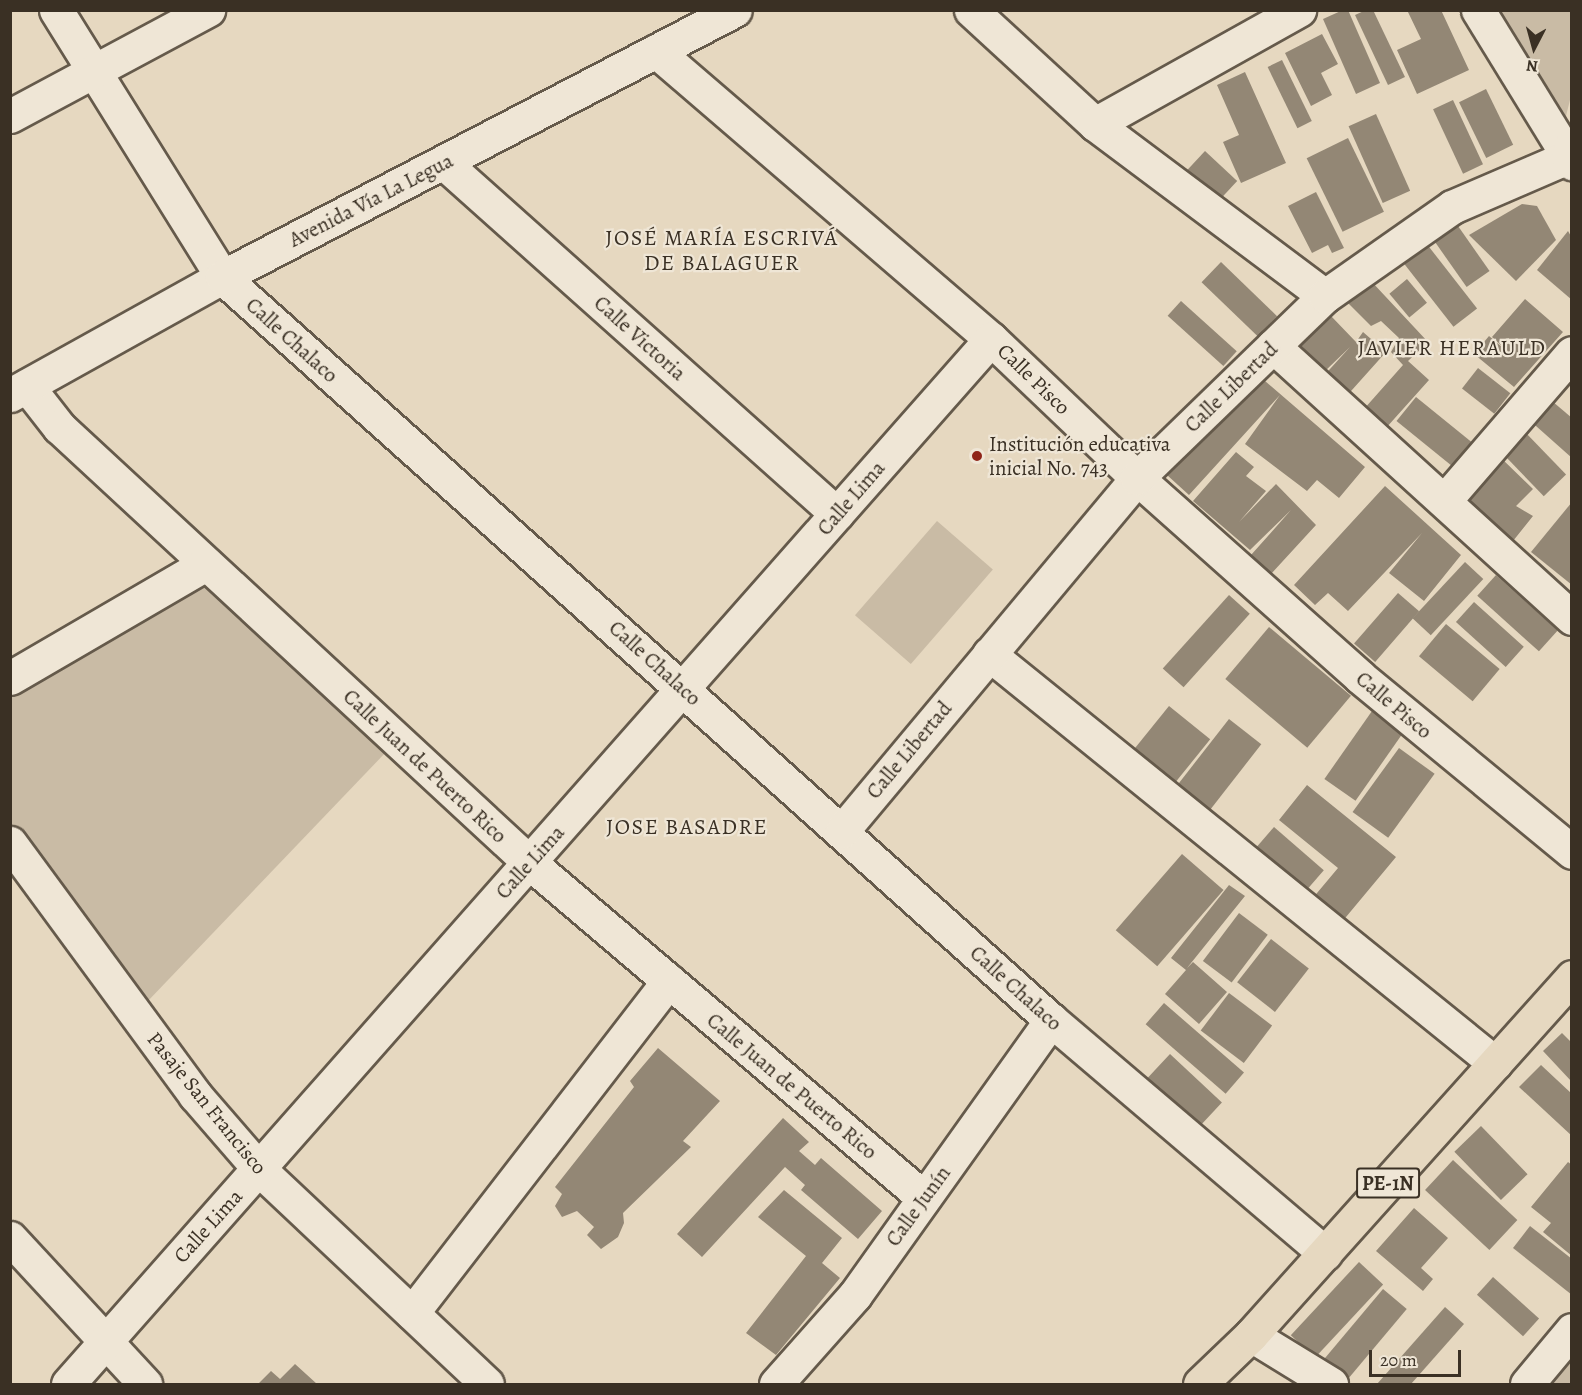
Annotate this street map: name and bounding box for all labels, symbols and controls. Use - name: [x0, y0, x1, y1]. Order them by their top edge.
- north arrow: [1504, 18, 1564, 78]
- text: N: [1525, 54, 1539, 77]
- street label: Avenida Vía La Legua: [285, 148, 457, 252]
- district label: JOSÉ MARÍA ESCRIVÁ DE BALAGUER: [605, 225, 839, 276]
- street label: Calle Victoria: [589, 290, 691, 386]
- street label: Calle Chalaco: [241, 292, 343, 388]
- street label: Calle Libertad: [1179, 336, 1283, 438]
- district label: JAVIER HERAULD: [1358, 336, 1546, 362]
- street label: Calle Pisco: [992, 338, 1076, 420]
- place label: Institución educativa inicial No. 743: [989, 431, 1171, 481]
- marker: Institución educativa inicial No. 743: [970, 449, 984, 463]
- street label: Calle Lima: [812, 456, 890, 540]
- street label: Calle Chalaco: [604, 615, 706, 711]
- street label: Calle Pisco: [1351, 666, 1437, 744]
- street label: Calle Juan de Puerto Rico: [338, 684, 512, 848]
- street label: Calle Libertad: [861, 696, 957, 804]
- district label: JOSE BASADRE: [606, 815, 768, 841]
- street label: Calle Lima: [490, 820, 570, 904]
- street label: Calle Chalaco: [965, 940, 1067, 1036]
- street label: Calle Juan de Puerto Rico: [702, 1008, 882, 1164]
- street label: Pasaje San Francisco: [142, 1027, 272, 1179]
- street label: Calle Junín: [880, 1161, 956, 1251]
- road number: PE-1N: [1355, 1166, 1421, 1200]
- street label: Calle Lima: [168, 1184, 248, 1268]
- scale bar: [1372, 1338, 1464, 1376]
- text: 20 m: [1380, 1348, 1417, 1372]

